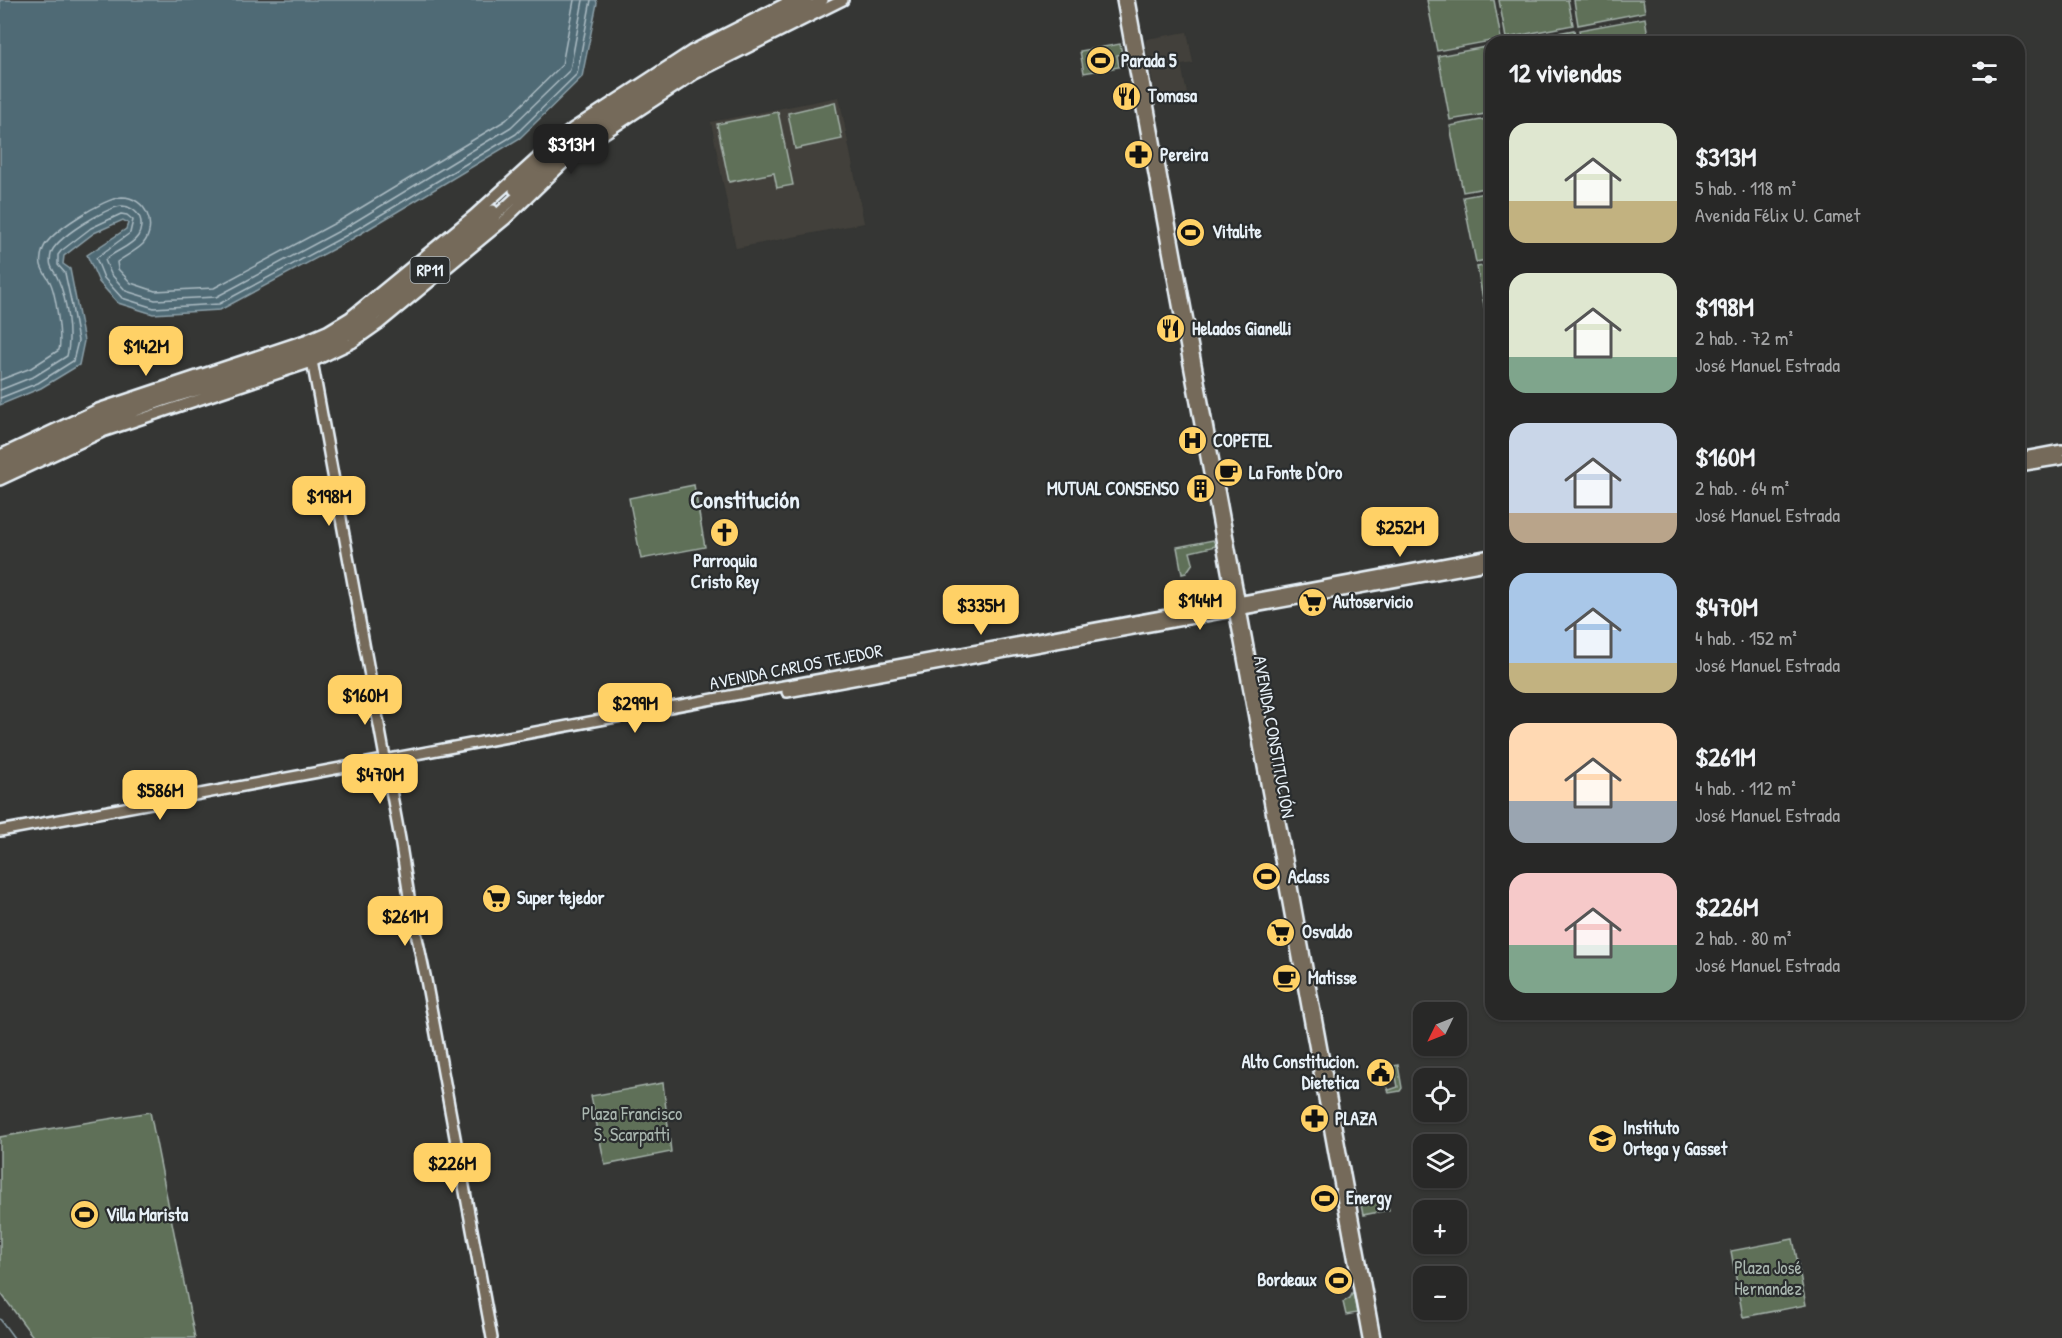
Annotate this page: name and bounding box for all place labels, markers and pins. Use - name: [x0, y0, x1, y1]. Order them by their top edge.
- sports icon: Parada 5: [1084, 45, 1116, 77]
- place label: Parada 5: [1121, 48, 1177, 73]
- restaurant icon: Tomasa: [1111, 80, 1143, 112]
- place label: Tomasa: [1147, 83, 1198, 108]
- pin: $313M: [529, 124, 613, 175]
- pharmacy icon: Pereira: [1123, 139, 1155, 171]
- place label: Pereira: [1160, 142, 1209, 167]
- sports icon: Vitalite: [1175, 216, 1207, 248]
- place label: Vitalite: [1212, 219, 1262, 244]
- restaurant icon: Helados Gianelli: [1155, 313, 1187, 345]
- place label: Helados Gianelli: [1192, 316, 1292, 341]
- pin: $142M: [104, 326, 188, 377]
- hospital icon: COPETEL: [1176, 425, 1208, 457]
- place label: COPETEL: [1213, 428, 1273, 453]
- cafe icon: La Fonte D'Oro: [1212, 457, 1244, 489]
- place label: La Fonte D'Oro: [1249, 460, 1343, 485]
- building icon: MUTUAL CONSENSO: [1184, 473, 1216, 505]
- pin: $198M: [287, 476, 371, 527]
- place label: MUTUAL CONSENSO: [1047, 476, 1179, 501]
- pin: $252M: [1358, 507, 1442, 558]
- church icon: Parroquia Cristo Rey: [709, 516, 741, 548]
- place label: Parroquia Cristo Rey: [691, 548, 760, 595]
- pin: $144M: [1158, 580, 1242, 631]
- pin: $335M: [939, 585, 1023, 636]
- supermarket icon: Autoservicio: [1296, 586, 1328, 618]
- place label: Autoservicio: [1333, 589, 1414, 614]
- pin: $160M: [323, 675, 407, 726]
- pin: $299M: [593, 683, 677, 734]
- pin: $470M: [338, 754, 422, 805]
- pin: $586M: [118, 770, 202, 821]
- sports icon: Aclass: [1251, 861, 1283, 893]
- place label: Aclass: [1288, 864, 1330, 889]
- supermarket icon: Super tejedor: [480, 882, 512, 914]
- place label: Super tejedor: [517, 885, 604, 911]
- pin: $261M: [363, 896, 447, 947]
- supermarket icon: Osvaldo: [1265, 916, 1297, 948]
- place label: Osvaldo: [1302, 919, 1353, 944]
- cafe icon: Matisse: [1271, 962, 1303, 994]
- place label: Matisse: [1308, 965, 1358, 990]
- place label: Alto Constitucion. Dietetica: [1242, 1049, 1360, 1095]
- public building icon: Alto Constitucion. Dietetica: [1364, 1056, 1396, 1088]
- pharmacy icon: PLAZA: [1298, 1103, 1330, 1135]
- place label: PLAZA: [1335, 1106, 1377, 1131]
- place label: Instituto Ortega y Gasset: [1623, 1115, 1728, 1162]
- school or university icon: Instituto Ortega y Gasset: [1586, 1122, 1618, 1154]
- pin: $226M: [410, 1143, 494, 1194]
- sports icon: Energy: [1309, 1182, 1341, 1214]
- place label: Energy: [1346, 1185, 1392, 1211]
- sports icon: Villa Marista: [69, 1199, 101, 1231]
- place label: Villa Marista: [106, 1202, 189, 1227]
- sports icon: Bordeaux: [1322, 1264, 1354, 1296]
- place label: Bordeaux: [1257, 1267, 1317, 1292]

